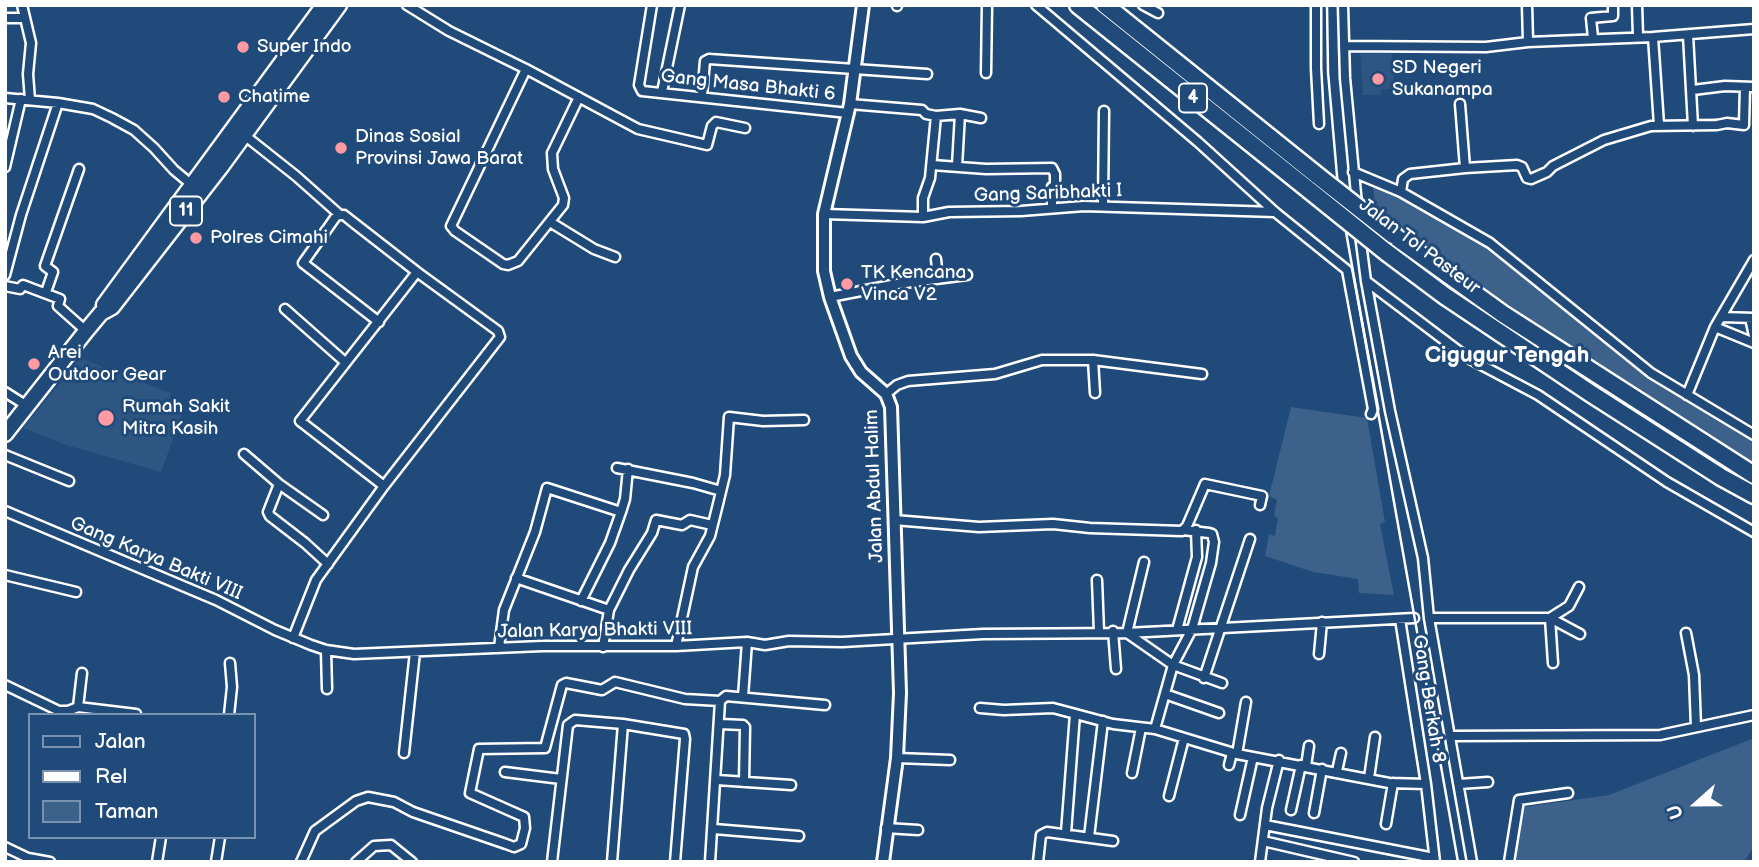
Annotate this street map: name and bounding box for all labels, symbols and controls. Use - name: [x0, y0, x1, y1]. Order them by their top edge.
- place label: Super Indo: [257, 36, 352, 58]
- marker: Super Indo: [235, 39, 251, 55]
- place label: SD Negeri Sukanampa: [1392, 57, 1493, 101]
- street label: Gang Masa Bhakti 6: [660, 65, 836, 107]
- marker: SD Negeri Sukanampa: [1370, 71, 1386, 87]
- road number: 4: [1179, 84, 1207, 113]
- place label: Chatime: [238, 86, 310, 108]
- marker: Chatime: [216, 89, 232, 105]
- place label: Dinas Sosial Provinsi Jawa Barat: [355, 126, 523, 170]
- marker: Dinas Sosial Provinsi Jawa Barat: [333, 140, 349, 156]
- street label: Gang Saribhakti I: [973, 180, 1123, 208]
- street label: Jalan Tol Pasteur: [1354, 194, 1484, 300]
- road number: 11: [170, 196, 202, 226]
- place label: Polres Cimahi: [210, 227, 328, 249]
- marker: Polres Cimahi: [188, 230, 204, 246]
- place label: TK Kencana Vinca V2: [861, 262, 966, 306]
- marker: TK Kencana Vinca V2: [839, 276, 855, 292]
- place label: Arei Outdoor Gear: [48, 342, 166, 386]
- district label: Cigugur Tengah: [1425, 342, 1589, 370]
- marker: Arei Outdoor Gear: [26, 356, 42, 372]
- place label: Rumah Sakit Mitra Kasih: [122, 396, 230, 440]
- marker: Rumah Sakit Mitra Kasih: [96, 408, 116, 428]
- street label: Jalan Abdul Halim: [861, 409, 889, 563]
- street label: Gang Karya Bakti VIII: [66, 512, 246, 606]
- street label: Jalan Karya Bhakti VIII: [498, 618, 692, 644]
- street label: Gang Berkah 8: [1407, 633, 1449, 765]
- legend: [28, 713, 256, 839]
- text: Jalan: [95, 729, 146, 754]
- text: Rel: [95, 764, 127, 789]
- north arrow: [1661, 769, 1731, 839]
- text: Taman: [95, 799, 158, 824]
- text: U: [1663, 801, 1689, 822]

